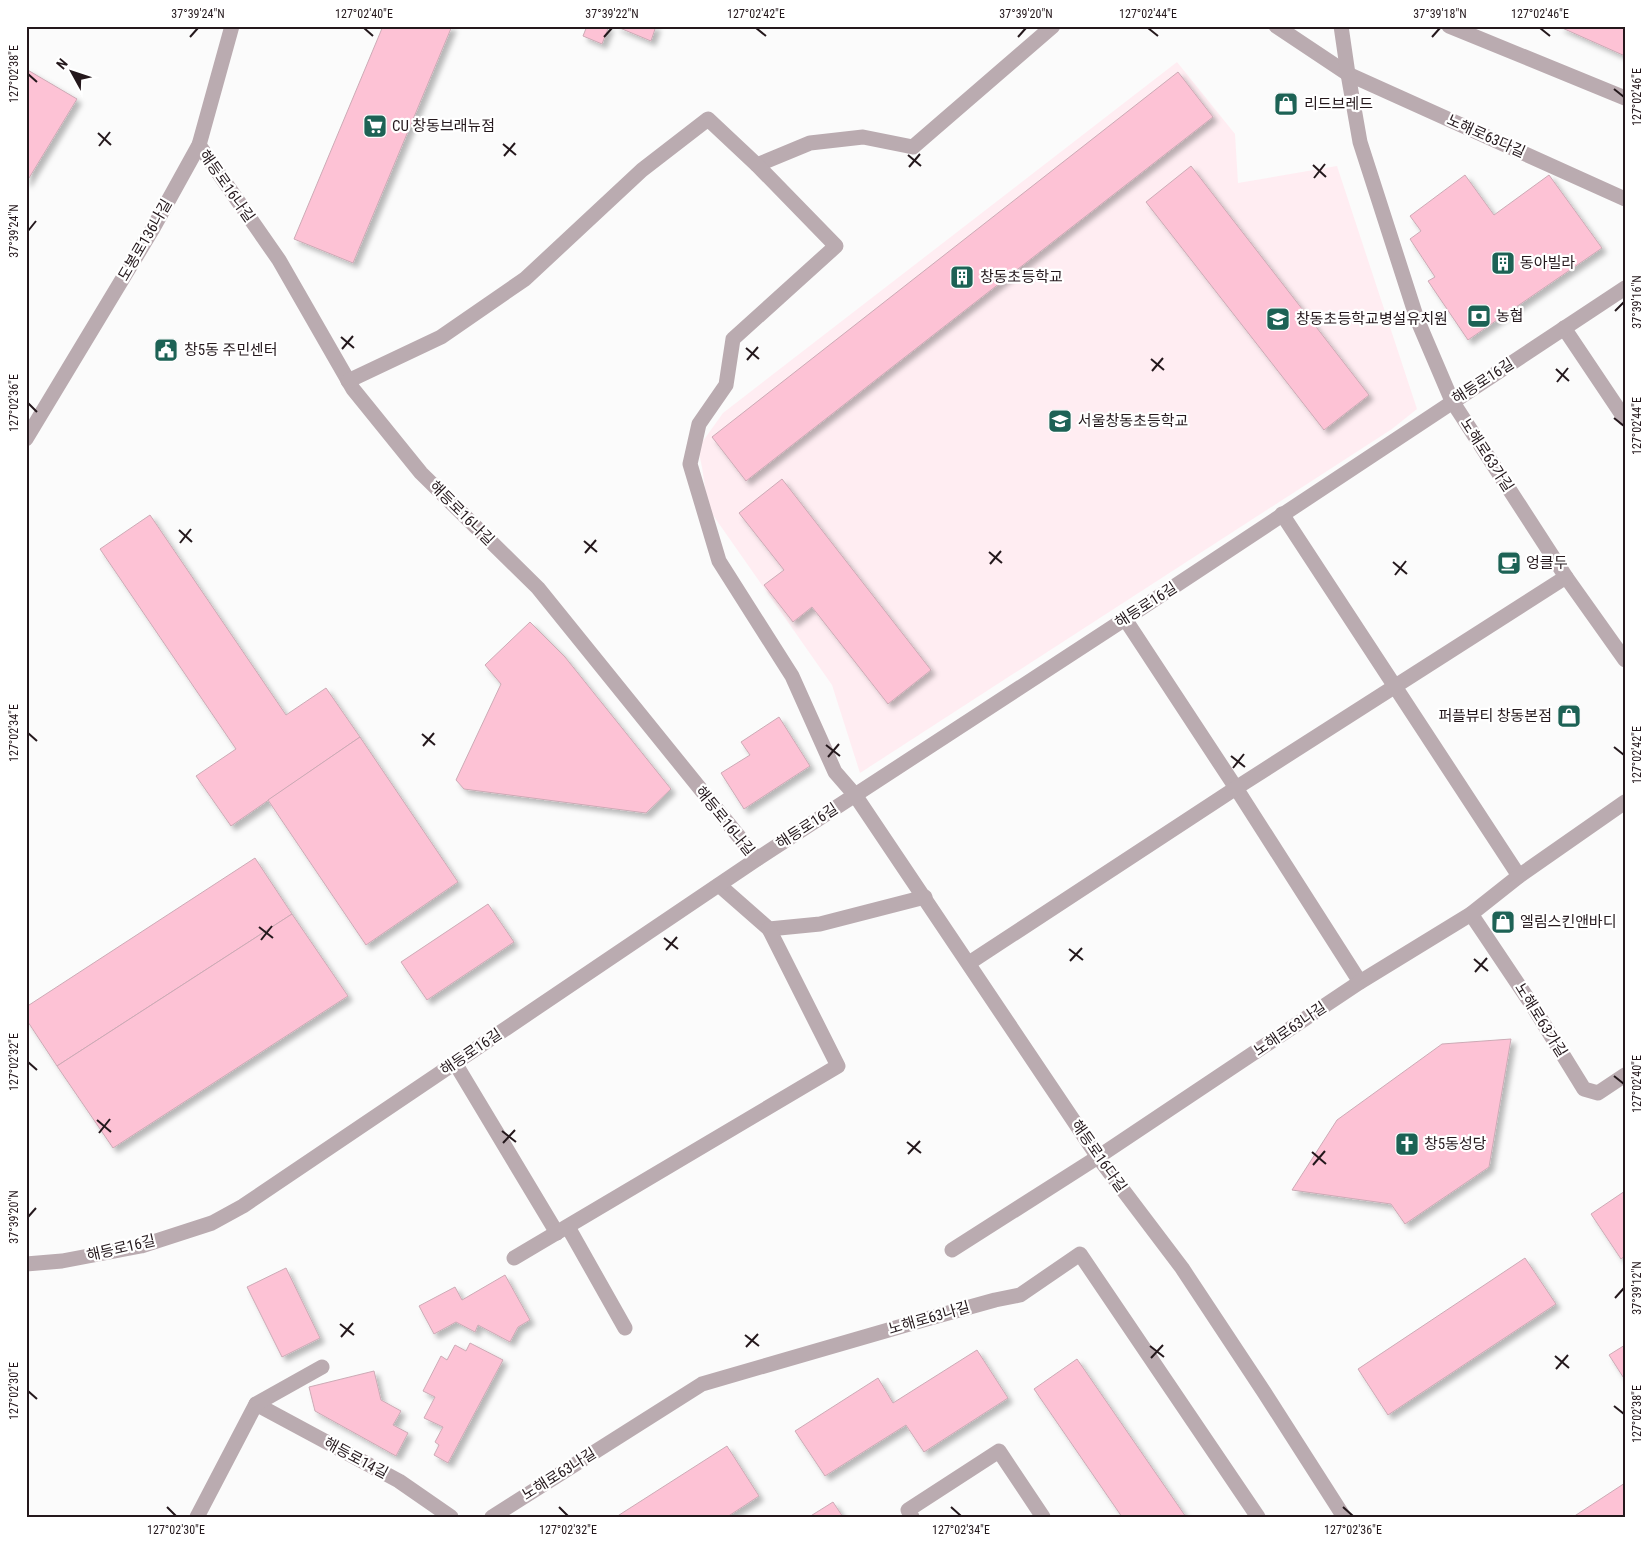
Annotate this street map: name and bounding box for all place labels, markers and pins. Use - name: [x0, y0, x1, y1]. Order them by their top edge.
- shop icon: 리드브레드: [1273, 91, 1299, 117]
- place label: 리드브레드: [1304, 95, 1373, 113]
- supermarket icon: CU 창동브래뉴점: [362, 113, 388, 139]
- place label: CU 창동브래뉴점: [392, 117, 495, 135]
- building icon: 동아빌라: [1490, 250, 1516, 276]
- place label: 동아빌라: [1520, 254, 1575, 272]
- building icon: 창동초등학교: [949, 264, 975, 290]
- place label: 창동초등학교: [980, 268, 1063, 286]
- bank icon: 농협: [1466, 303, 1492, 329]
- school or university icon: 창동초등학교병설유치원: [1265, 306, 1291, 332]
- place label: 농협: [1496, 307, 1524, 325]
- place label: 창동초등학교병설유치원: [1296, 310, 1448, 328]
- public building icon: 창5동 주민센터: [153, 337, 179, 363]
- place label: 창5동 주민센터: [184, 341, 278, 359]
- school or university icon: 서울창동초등학교: [1047, 408, 1073, 434]
- place label: 서울창동초등학교: [1078, 412, 1188, 430]
- cafe icon: 엉클두: [1496, 550, 1522, 576]
- place label: 엉클두: [1526, 554, 1568, 572]
- shop icon: 퍼플뷰티 창동본점: [1556, 703, 1582, 729]
- place label: 퍼플뷰티 창동본점: [1438, 707, 1552, 725]
- shop icon: 엘림스킨앤바디: [1490, 909, 1516, 935]
- place label: 엘림스킨앤바디: [1520, 913, 1617, 931]
- church icon: 창5동성당: [1394, 1131, 1420, 1157]
- place label: 창5동성당: [1424, 1135, 1487, 1153]

